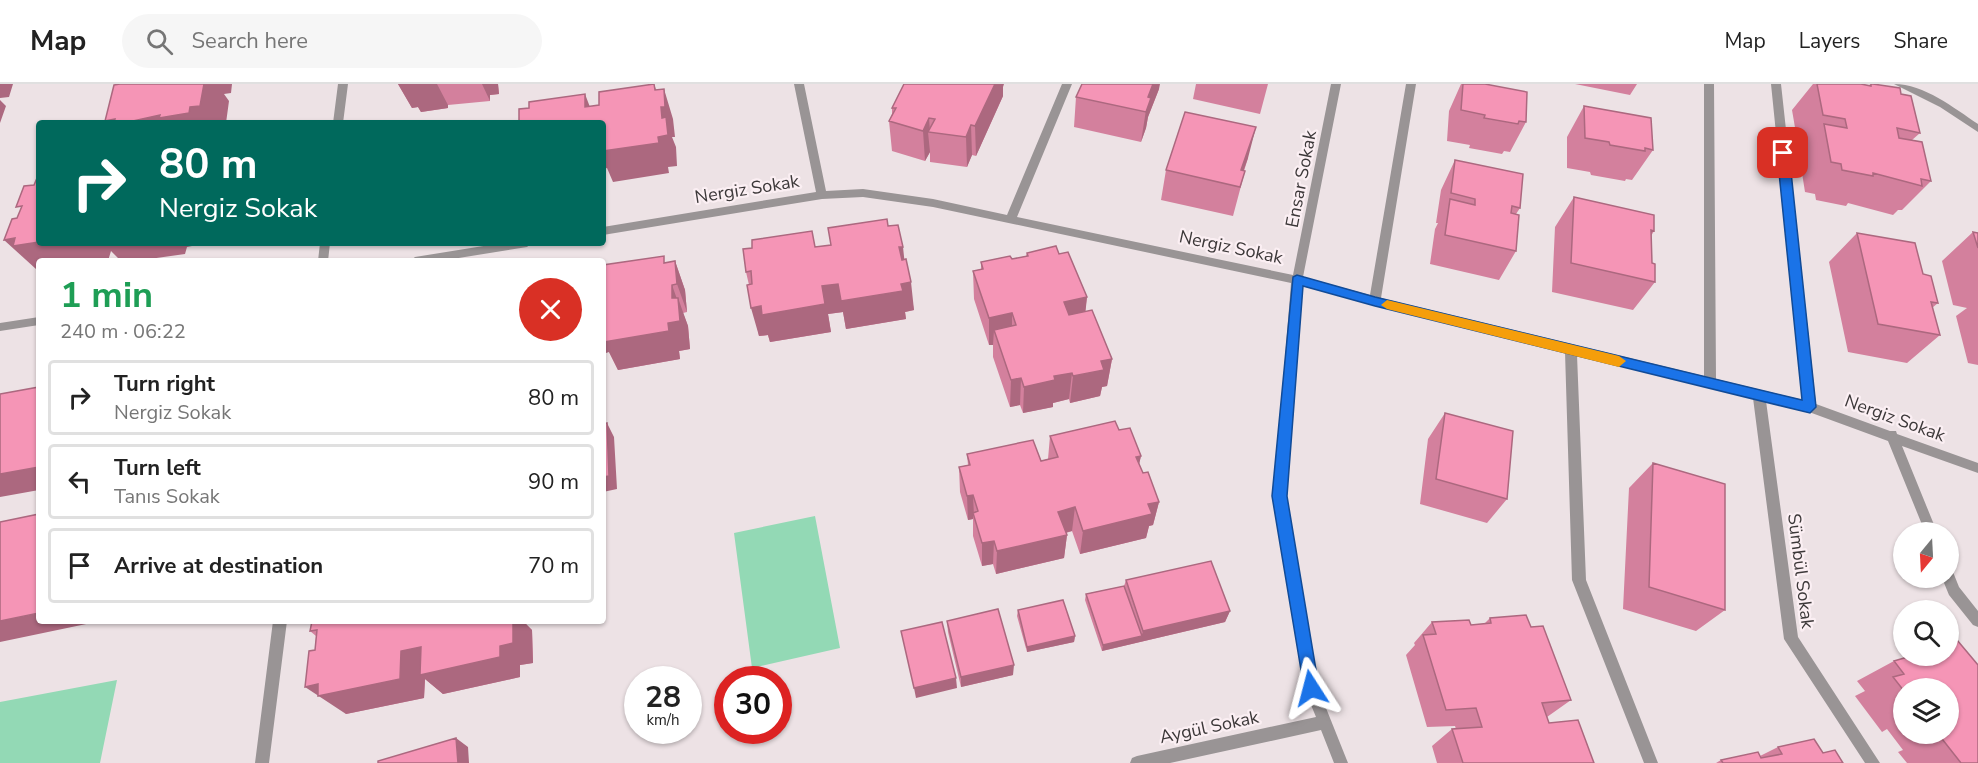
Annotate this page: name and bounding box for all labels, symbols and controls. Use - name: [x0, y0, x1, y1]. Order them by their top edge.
- search box: [122, 14, 542, 68]
- text: Map: [30, 22, 86, 60]
- icon: search: [143, 25, 176, 58]
- text: Search here: [191, 26, 308, 56]
- text: Map: [1724, 27, 1766, 55]
- text: Layers: [1799, 27, 1860, 55]
- text: Share: [1893, 27, 1948, 55]
- street label: Ensar Sokak: [1280, 127, 1322, 230]
- pin: [1757, 127, 1808, 178]
- text: 80 m: [159, 136, 258, 193]
- icon: arrive: [1766, 136, 1799, 169]
- icon: right: [60, 144, 138, 222]
- street label: Nergiz Sokak: [693, 169, 802, 209]
- text: Nergiz Sokak: [159, 190, 317, 227]
- street label: Nergiz Sokak: [1177, 224, 1286, 270]
- text: 1 min: [60, 271, 153, 320]
- button: close: [519, 278, 582, 341]
- text: 240 m · 06:22: [60, 318, 186, 345]
- text: Turn right: [114, 369, 215, 399]
- icon: right: [63, 381, 96, 414]
- text: 80 m: [528, 383, 579, 413]
- street label: Nergiz Sokak: [1841, 389, 1950, 448]
- text: Nergiz Sokak: [114, 399, 231, 426]
- text: Turn left: [114, 453, 201, 483]
- icon: left: [63, 465, 96, 498]
- text: 90 m: [528, 467, 579, 497]
- text: Tanıs Sokak: [114, 483, 220, 510]
- street label: Sümbül Sokak: [1782, 512, 1820, 631]
- north arrow: [1893, 522, 1959, 588]
- map controls: [1893, 522, 1959, 744]
- icon: arrive: [63, 549, 96, 582]
- text: Arrive at destination: [114, 551, 323, 581]
- text: 70 m: [528, 551, 579, 581]
- button: search: [1893, 600, 1959, 666]
- position arrow: [1279, 656, 1343, 720]
- speed limit sign: 30: [714, 666, 792, 744]
- text: 28: [645, 677, 681, 718]
- button: layers: [1893, 678, 1959, 744]
- street label: Aygül Sokak: [1157, 705, 1262, 749]
- text: km/h: [646, 710, 680, 730]

